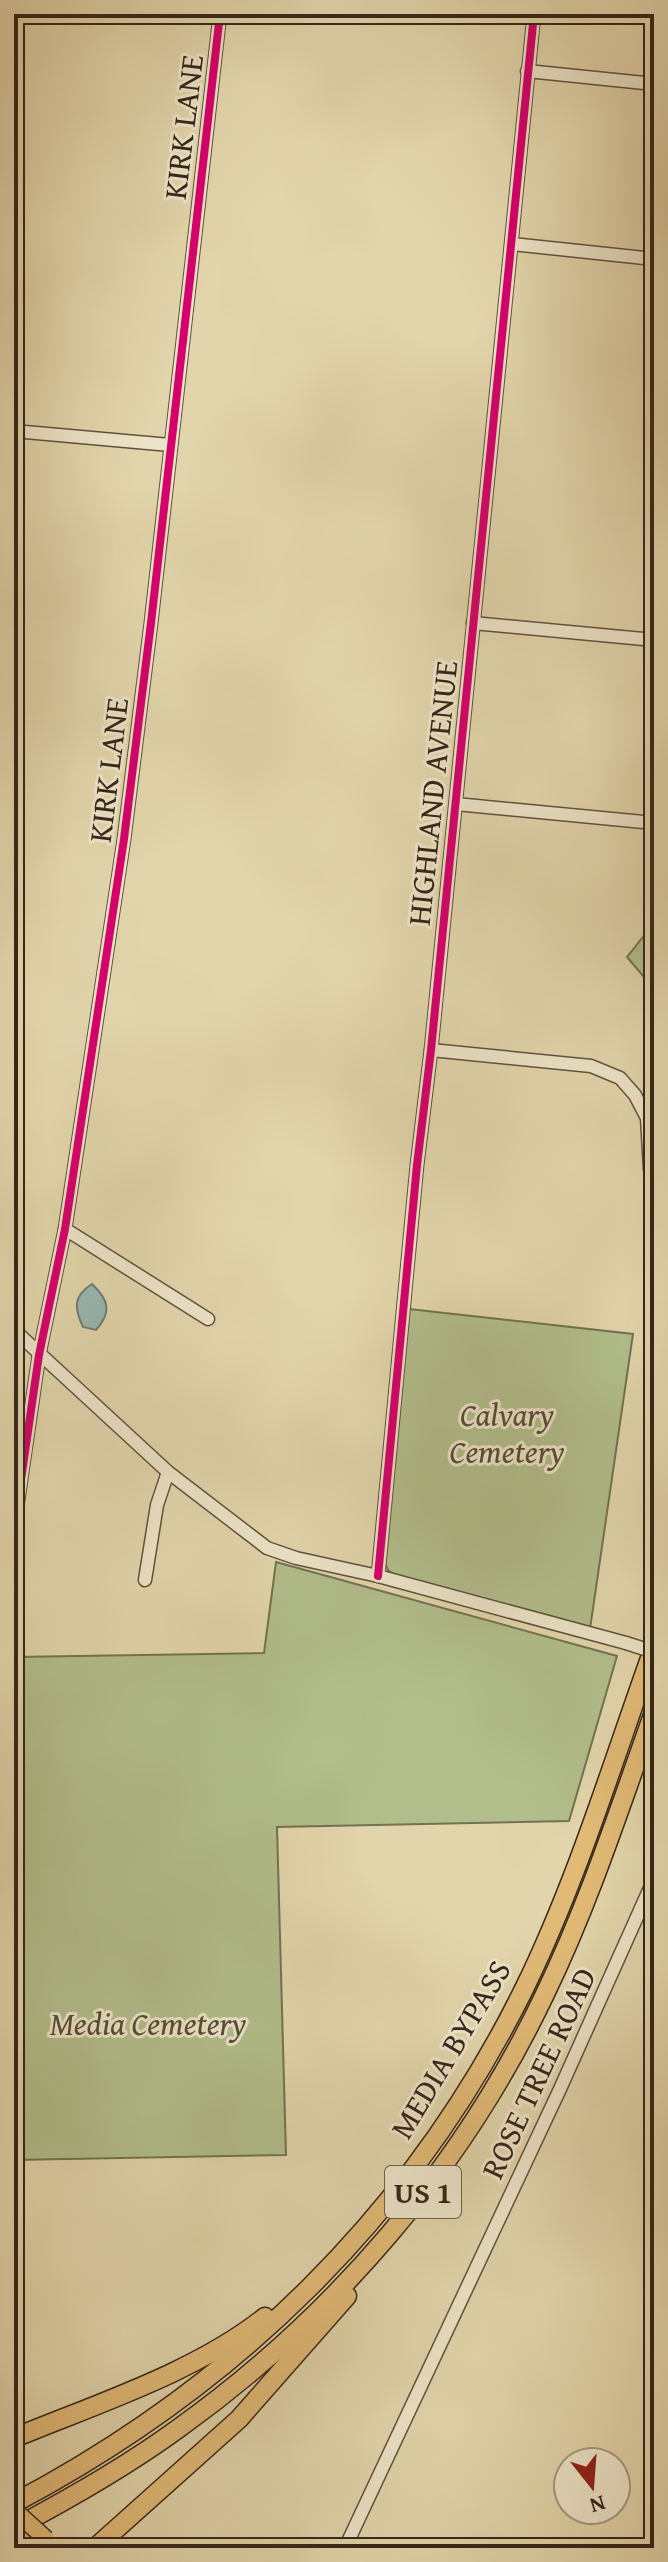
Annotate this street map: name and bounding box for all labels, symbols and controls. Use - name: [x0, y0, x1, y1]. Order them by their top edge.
- street label: KIRK LANE: [151, 52, 215, 202]
- street label: HIGHLAND AVENUE: [395, 658, 469, 928]
- street label: KIRK LANE: [76, 695, 140, 845]
- park label: Calvary Cemetery: [450, 1391, 565, 1475]
- street label: MEDIA BYPASS: [378, 1951, 522, 2147]
- street label: ROSE TREE ROAD: [468, 1960, 608, 2186]
- park label: Media Cemetery: [50, 2000, 247, 2047]
- road number: US 1: [385, 2166, 461, 2218]
- north arrow: [552, 2446, 632, 2526]
- text: N: [586, 2488, 610, 2523]

